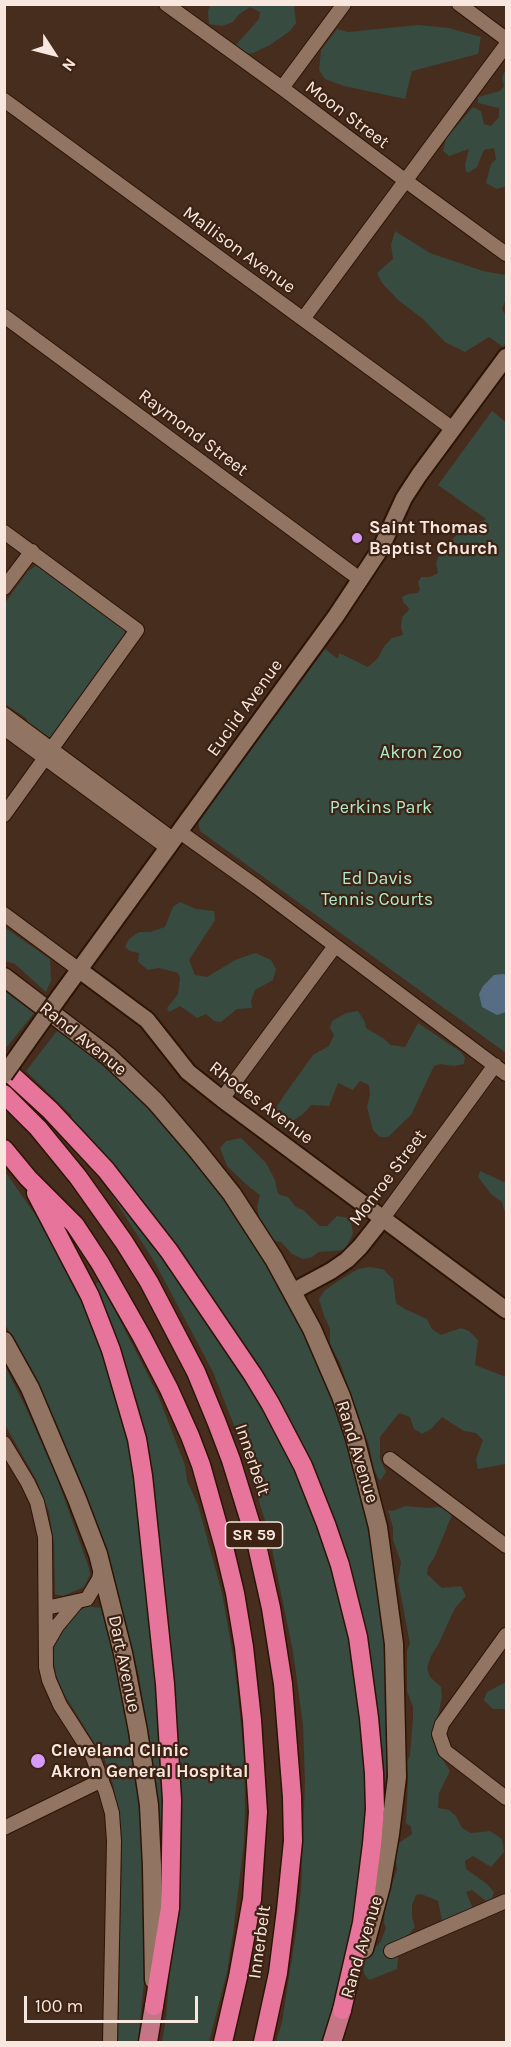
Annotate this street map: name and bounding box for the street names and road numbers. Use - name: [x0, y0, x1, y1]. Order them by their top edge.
- street label: Moon Street: [301, 76, 393, 154]
- street label: Mallison Avenue: [178, 202, 300, 298]
- street label: Raymond Street: [134, 385, 252, 481]
- street label: Euclid Avenue: [202, 655, 288, 761]
- street label: Rand Avenue: [35, 997, 131, 1081]
- street label: Rhodes Avenue: [205, 1057, 317, 1149]
- street label: Monroe Street: [345, 1125, 431, 1231]
- street label: Rand Avenue: [331, 1398, 383, 1506]
- street label: Innerbelt: [230, 1421, 274, 1499]
- road number: SR 59: [226, 1522, 282, 1548]
- street label: Dart Avenue: [103, 1614, 145, 1714]
- street label: Rand Avenue: [336, 1893, 388, 2001]
- street label: Innerbelt: [244, 1904, 276, 1980]

